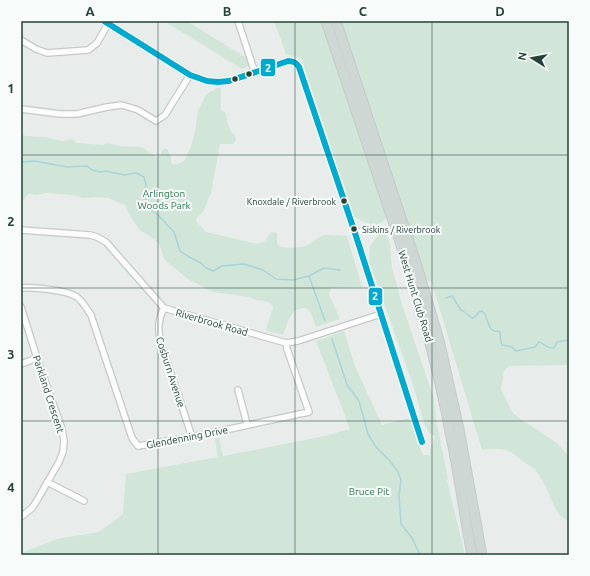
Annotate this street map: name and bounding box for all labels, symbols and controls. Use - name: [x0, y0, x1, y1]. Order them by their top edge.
- text: A: [85, 4, 95, 18]
- text: B: [223, 4, 232, 18]
- text: C: [359, 4, 368, 18]
- text: D: [495, 4, 505, 18]
- north arrow: [512, 38, 552, 78]
- text: N: [516, 51, 529, 61]
- line badge: 2: [260, 58, 276, 77]
- text: 2: [265, 62, 271, 74]
- unlabelled marker: [244, 69, 254, 79]
- unlabelled marker: [230, 74, 240, 84]
- text: 1: [7, 81, 15, 95]
- park label: Arlington Woods Park: [137, 188, 191, 211]
- marker: Knoxdale / Riverbrook: [339, 196, 349, 206]
- place label: Knoxdale / Riverbrook: [247, 197, 336, 207]
- text: 2: [7, 214, 15, 228]
- marker: Siskins / Riverbrook: [349, 224, 359, 234]
- place label: Siskins / Riverbrook: [362, 225, 441, 235]
- street label: West Hunt Club Road: [396, 249, 435, 344]
- line badge: 2: [368, 287, 383, 306]
- text: 2: [372, 290, 378, 302]
- street label: Riverbrook Road: [175, 307, 249, 338]
- street label: Cosburn Avenue: [154, 336, 187, 409]
- text: 3: [7, 347, 15, 361]
- street label: Parkland Crescent: [31, 354, 66, 434]
- street label: Glendenning Drive: [145, 424, 229, 451]
- text: 4: [7, 480, 15, 494]
- park label: Bruce Pit: [349, 486, 389, 497]

